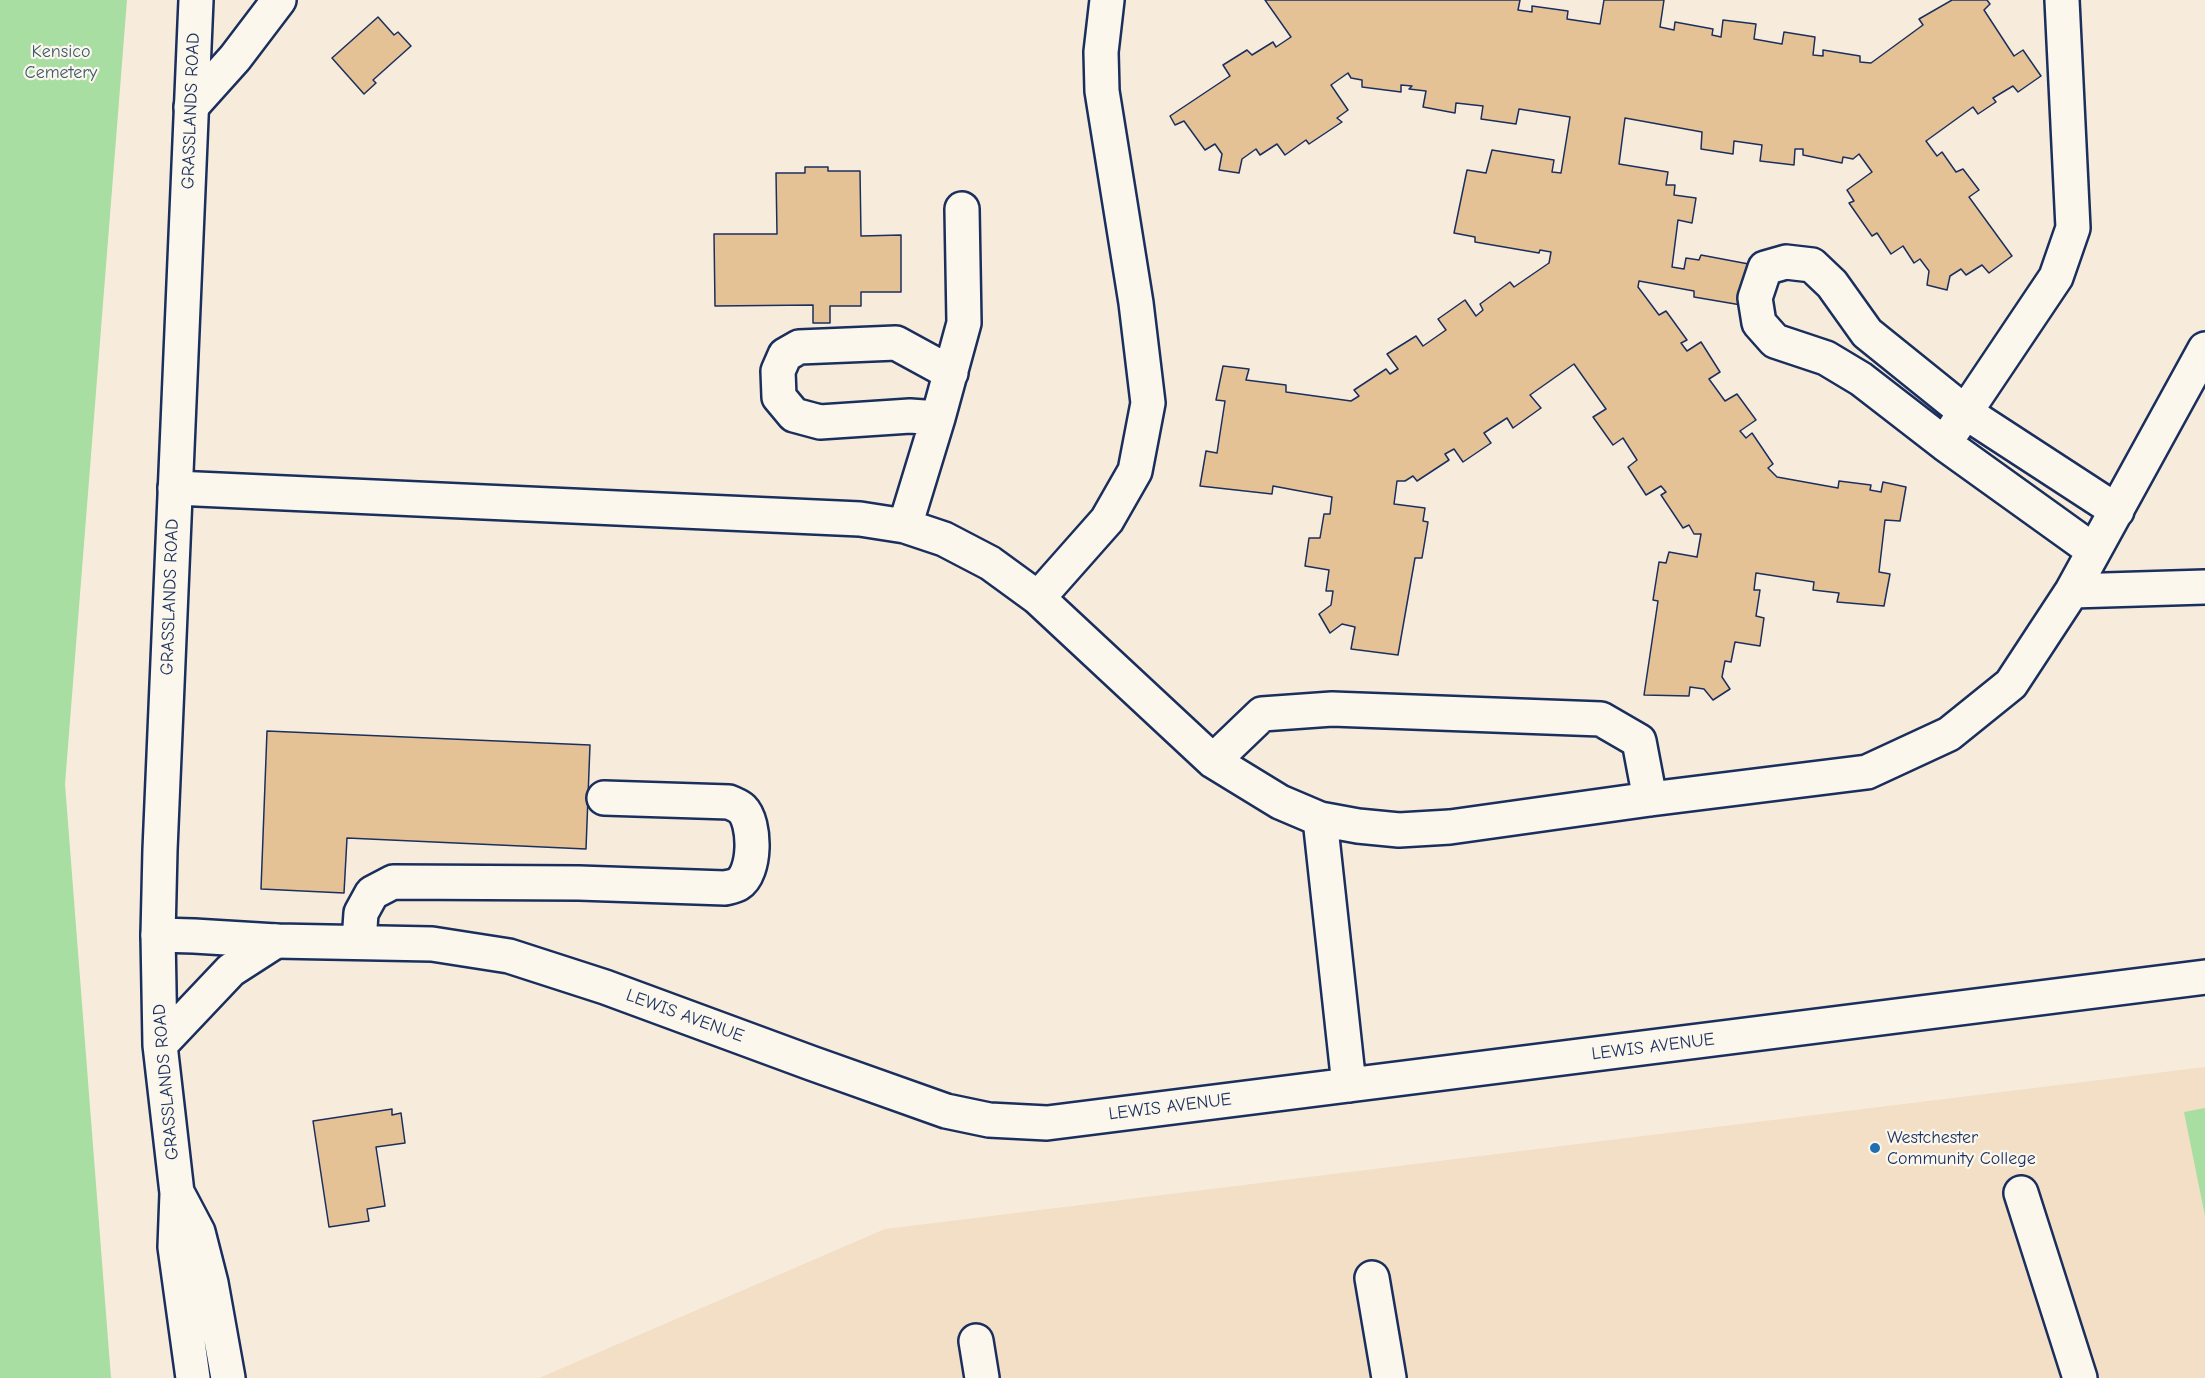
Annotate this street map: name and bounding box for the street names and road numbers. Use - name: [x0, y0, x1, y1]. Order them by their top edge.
- street label: GRASSLANDS ROAD: [177, 32, 205, 190]
- street label: GRASSLANDS ROAD: [156, 518, 184, 676]
- street label: LEWIS AVENUE: [623, 985, 747, 1047]
- street label: GRASSLANDS ROAD: [148, 1003, 184, 1161]
- street label: LEWIS AVENUE: [1590, 1029, 1716, 1065]
- street label: LEWIS AVENUE: [1107, 1089, 1233, 1125]

